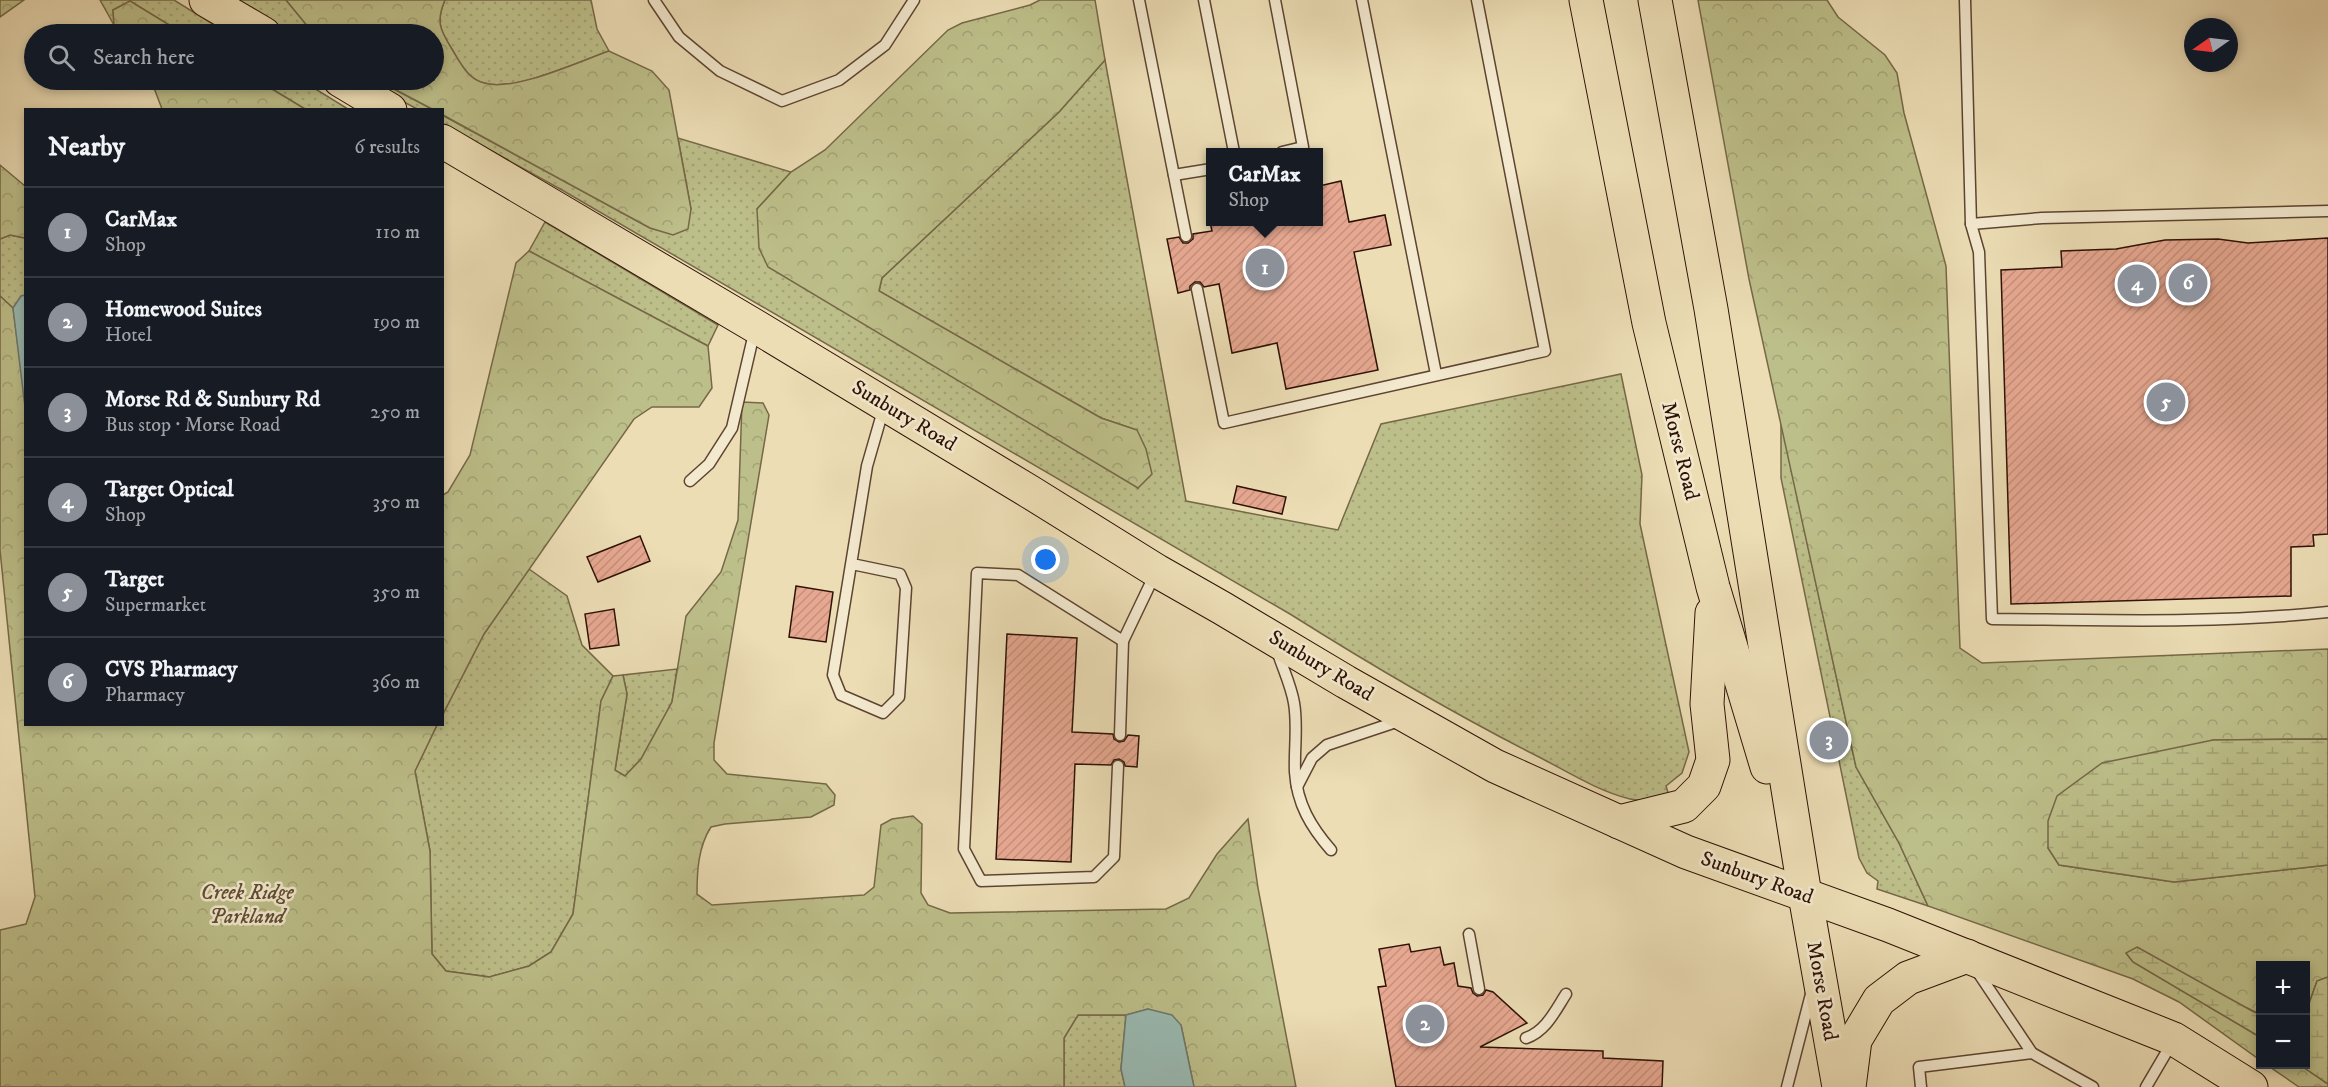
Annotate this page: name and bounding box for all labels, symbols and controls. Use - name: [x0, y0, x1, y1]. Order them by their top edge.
- north arrow: [2184, 18, 2238, 72]
- search box: [24, 24, 444, 90]
- icon: search: [45, 41, 78, 74]
- text: Search here: [93, 44, 195, 71]
- text: Nearby: [48, 131, 125, 164]
- text: 6 results: [354, 135, 420, 160]
- popup: [1206, 148, 1323, 226]
- text: CarMax: [1228, 161, 1301, 188]
- text: Shop: [1228, 188, 1269, 213]
- text: CarMax: [105, 206, 177, 233]
- text: 1: [64, 220, 71, 245]
- text: 110 m: [375, 220, 420, 245]
- text: Shop: [105, 233, 146, 258]
- pin: 1: [1246, 246, 1284, 290]
- pin: 6: [2168, 260, 2208, 306]
- pin: 4: [2118, 262, 2156, 306]
- text: Homewood Suites: [105, 296, 262, 323]
- text: 2: [63, 310, 72, 335]
- text: 190 m: [373, 310, 420, 335]
- text: Hotel: [105, 323, 152, 348]
- street label: Sunbury Road: [847, 375, 962, 458]
- pin: 5: [2146, 380, 2186, 424]
- text: Morse Rd & Sunbury Rd: [105, 386, 320, 413]
- street label: Morse Road: [1655, 399, 1705, 503]
- text: 3: [64, 400, 71, 425]
- text: 250 m: [370, 400, 420, 425]
- text: Bus stop · Morse Road: [105, 413, 280, 438]
- text: Target Optical: [105, 476, 234, 503]
- text: 4: [62, 490, 73, 515]
- text: 350 m: [373, 490, 420, 515]
- text: Shop: [105, 503, 146, 528]
- your location: [1031, 545, 1060, 574]
- text: Target: [105, 566, 164, 593]
- text: 5: [63, 580, 72, 605]
- text: 350 m: [373, 580, 420, 605]
- text: Supermarket: [105, 593, 206, 618]
- street label: Sunbury Road: [1264, 625, 1379, 708]
- text: CVS Pharmacy: [105, 656, 237, 683]
- text: 6: [62, 670, 73, 695]
- text: 360 m: [372, 670, 420, 695]
- text: Pharmacy: [105, 683, 185, 708]
- pin: 3: [1810, 718, 1848, 762]
- street label: Sunbury Road: [1697, 846, 1817, 911]
- park label: Creek Ridge Parkland: [200, 880, 294, 930]
- street label: Morse Road: [1800, 939, 1844, 1043]
- map controls: [2256, 961, 2310, 1069]
- button: +: [2256, 961, 2310, 1015]
- pin: 2: [1406, 1002, 1444, 1046]
- button: −: [2256, 1015, 2310, 1069]

